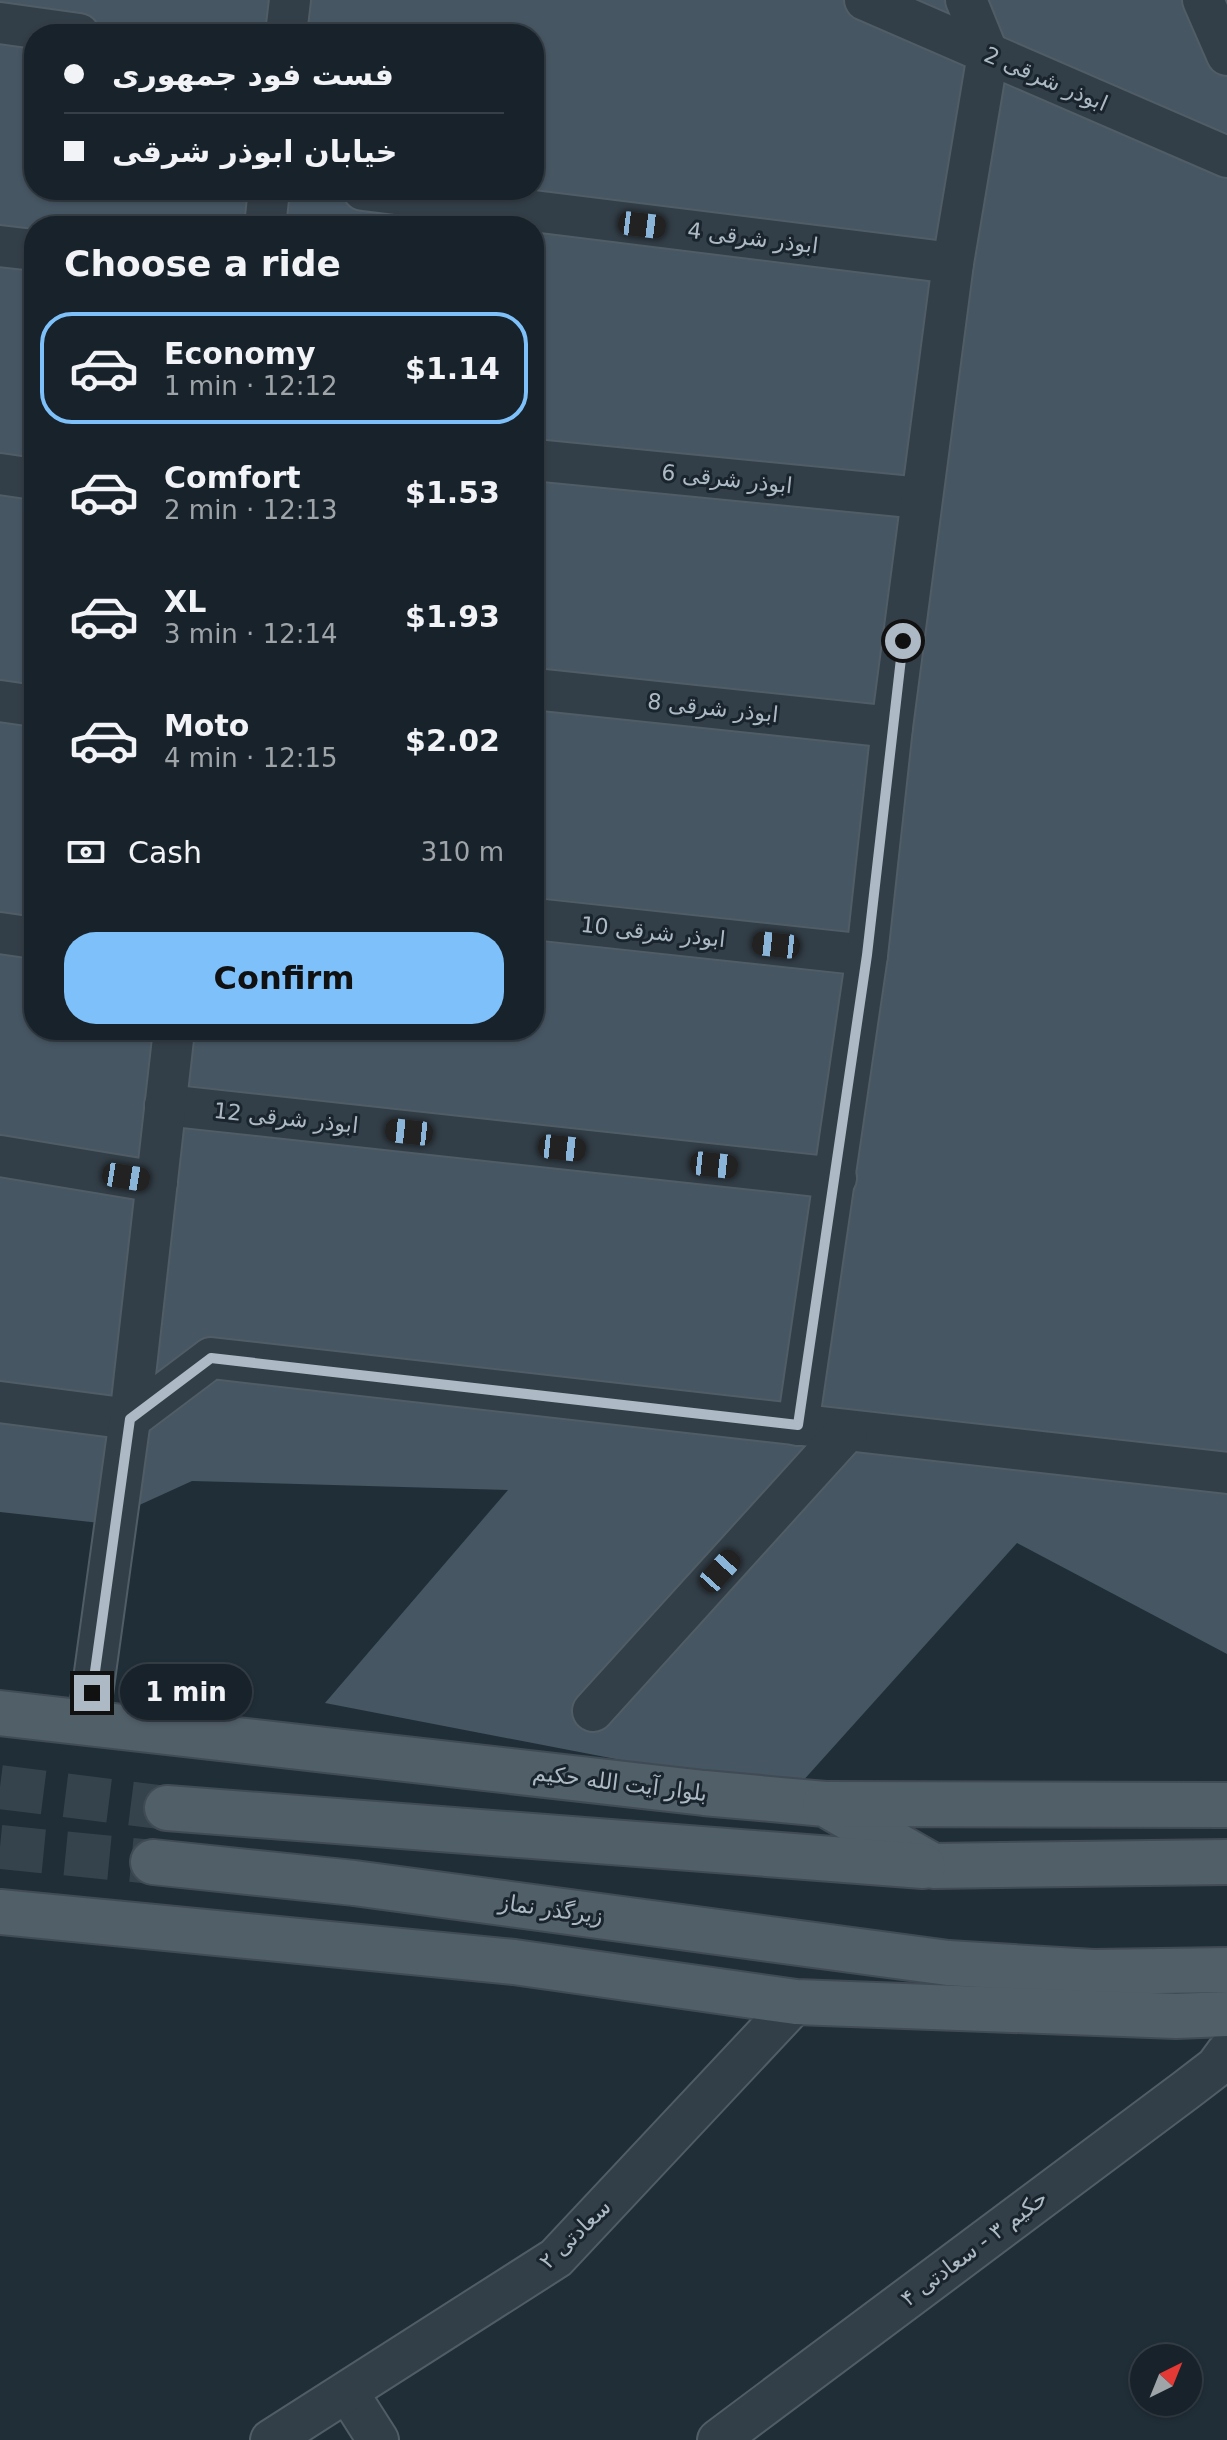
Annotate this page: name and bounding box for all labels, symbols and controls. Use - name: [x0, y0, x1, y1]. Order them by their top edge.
- street label: ابوذر شرقی 2: [981, 42, 1111, 116]
- text: فست فود جمهوری: [112, 57, 394, 92]
- text: خیابان ابوذر شرقی: [112, 134, 397, 169]
- car: [617, 210, 667, 240]
- street label: ابوذر شرقی 4: [686, 218, 820, 258]
- text: Choose a ride: [64, 243, 341, 284]
- icon: car: [68, 332, 140, 404]
- text: Economy: [164, 336, 316, 371]
- text: $1.14: [405, 351, 500, 386]
- text: 1 min · 12:12: [164, 371, 338, 401]
- icon: car: [68, 456, 140, 528]
- text: Comfort: [164, 460, 301, 495]
- street label: ابوذر شرقی 6: [660, 460, 794, 498]
- text: $1.53: [405, 475, 500, 510]
- text: 2 min · 12:13: [164, 495, 338, 525]
- icon: car: [68, 580, 140, 652]
- text: XL: [164, 584, 206, 619]
- text: $1.93: [405, 599, 500, 634]
- text: 3 min · 12:14: [164, 619, 338, 649]
- route start: [885, 623, 921, 659]
- street label: ابوذر شرقی 8: [646, 689, 780, 727]
- icon: car: [68, 704, 140, 776]
- text: Moto: [164, 708, 249, 743]
- text: $2.02: [405, 723, 500, 758]
- text: 4 min · 12:15: [164, 743, 338, 773]
- icon: cash: [64, 830, 108, 874]
- text: Cash: [128, 835, 202, 870]
- text: 310 m: [421, 837, 504, 867]
- street label: ابوذر شرقی 10: [579, 912, 727, 952]
- car: [751, 931, 801, 959]
- button: Confirm: [64, 932, 504, 1024]
- street label: ابوذر شرقی 12: [212, 1098, 360, 1138]
- car: [384, 1118, 434, 1146]
- car: [537, 1134, 587, 1162]
- car: [689, 1151, 739, 1179]
- car: [100, 1161, 152, 1193]
- car: [695, 1545, 745, 1597]
- callout: 1 min: [120, 1665, 252, 1721]
- route end: [74, 1675, 110, 1711]
- text: 1 min: [145, 1677, 227, 1707]
- street label: بلوار آیت الله حکیم: [531, 1759, 709, 1807]
- street label: زیرگذر نماز: [496, 1889, 605, 1929]
- street label: حکیم ۳ - سعادتی ۴: [896, 2185, 1053, 2312]
- street label: سعادتی ۲: [534, 2194, 616, 2274]
- north arrow: [1130, 2344, 1202, 2416]
- map controls: [1130, 2344, 1202, 2416]

